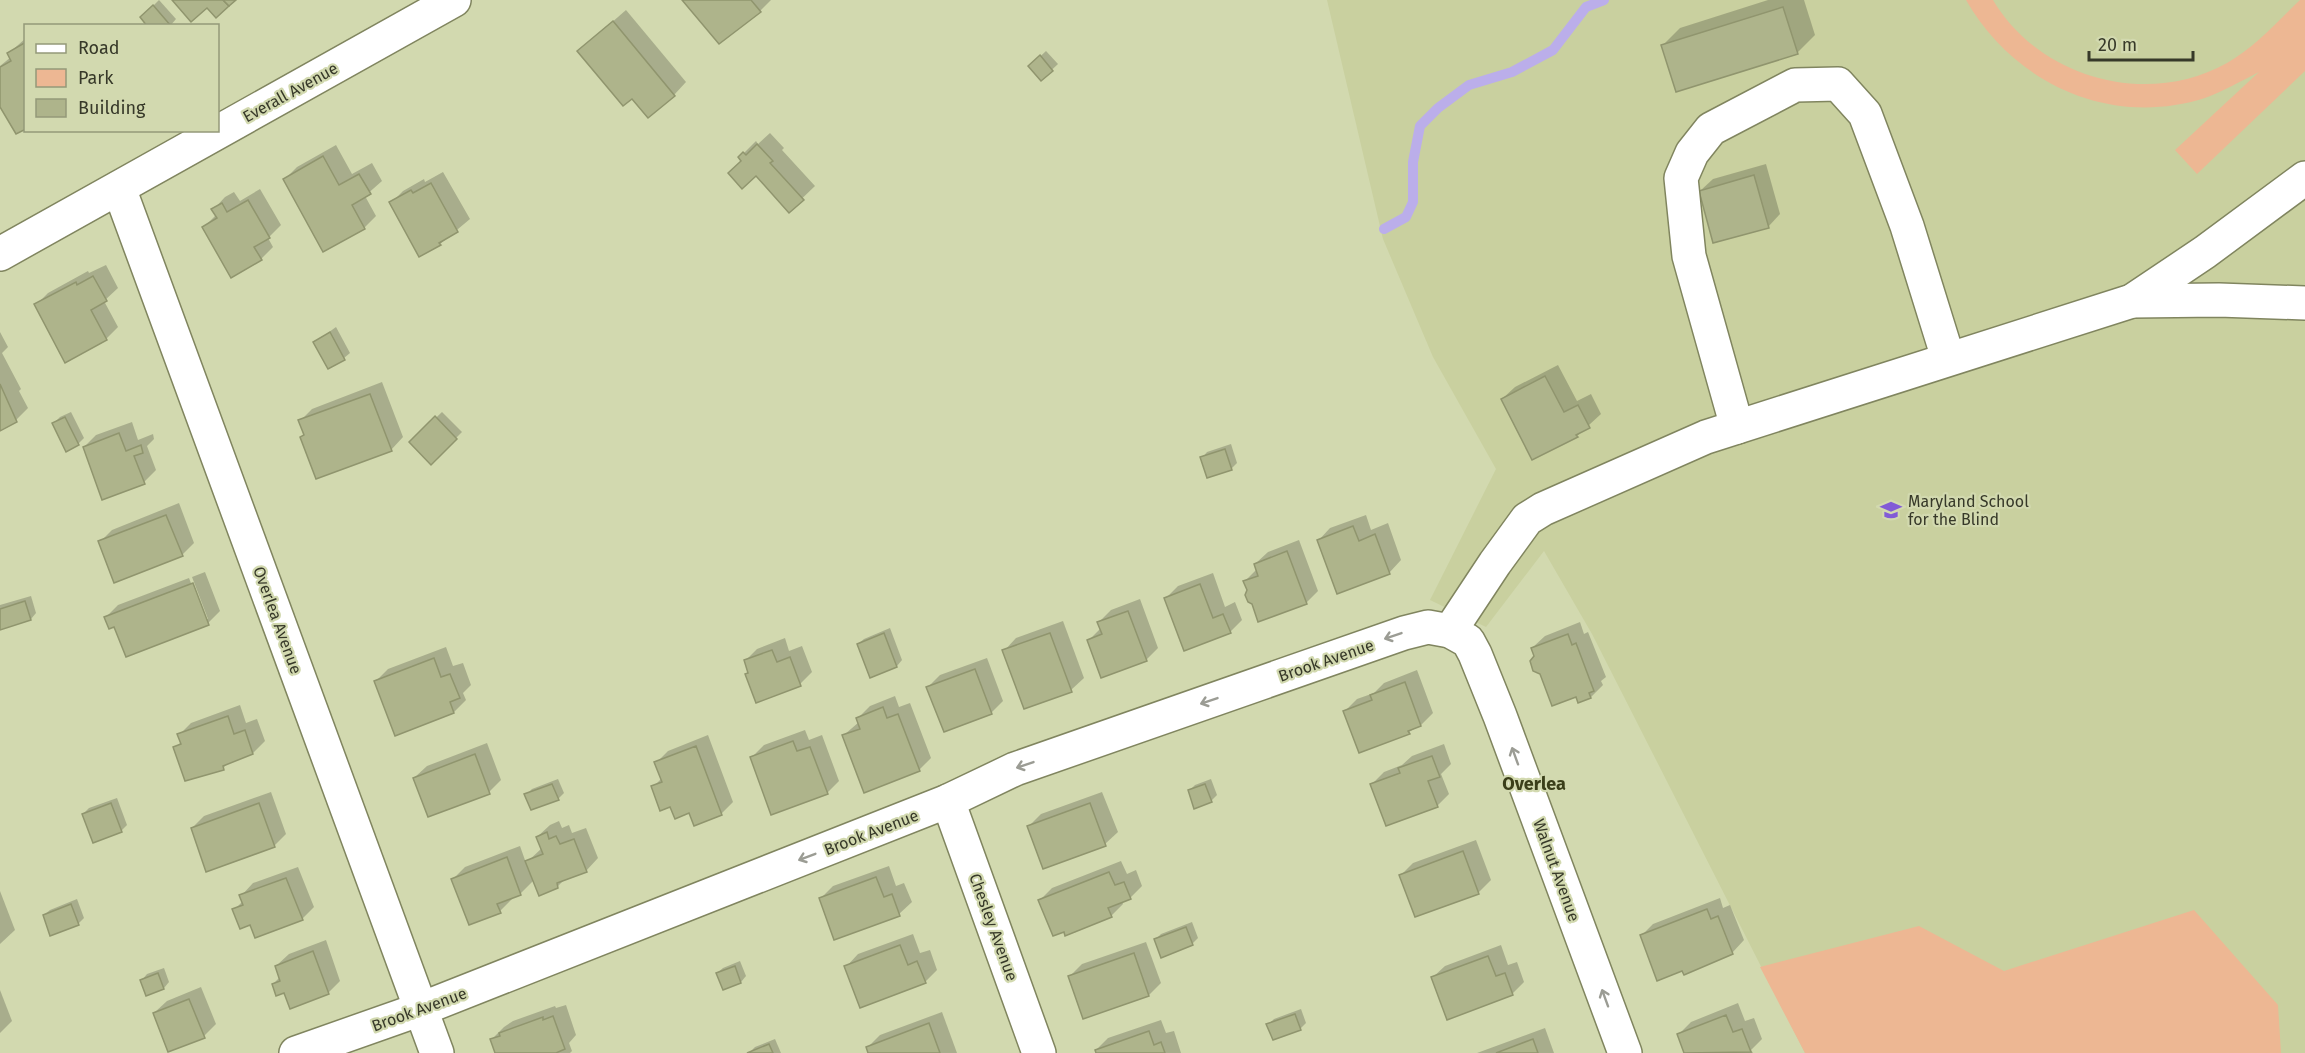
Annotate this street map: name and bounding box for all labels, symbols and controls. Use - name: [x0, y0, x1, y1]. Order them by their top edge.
- legend: [24, 24, 219, 132]
- scale bar: [2089, 24, 2192, 62]
- text: 20 m: [2098, 34, 2137, 56]
- text: Road: [78, 37, 120, 59]
- street label: Everall Avenue: [239, 59, 341, 126]
- text: Park: [78, 67, 114, 89]
- text: Building: [78, 97, 146, 119]
- place label: Maryland School for the Blind: [1908, 492, 2029, 529]
- school or university icon: Maryland School for the Blind: [1879, 498, 1903, 522]
- street label: Overlea Avenue: [249, 564, 306, 677]
- one-way arrow: [1384, 632, 1403, 643]
- street label: Brook Avenue: [1276, 635, 1376, 686]
- one-way arrow: [1200, 696, 1219, 707]
- one-way arrow: [1509, 747, 1520, 766]
- one-way arrow: [1016, 761, 1035, 772]
- district label: Overlea: [1502, 773, 1566, 795]
- street label: Brook Avenue: [821, 806, 921, 859]
- street label: Walnut Avenue: [1529, 816, 1584, 924]
- one-way arrow: [798, 852, 817, 863]
- street label: Chesley Avenue: [965, 871, 1022, 983]
- street label: Brook Avenue: [369, 984, 469, 1035]
- one-way arrow: [1599, 989, 1610, 1008]

